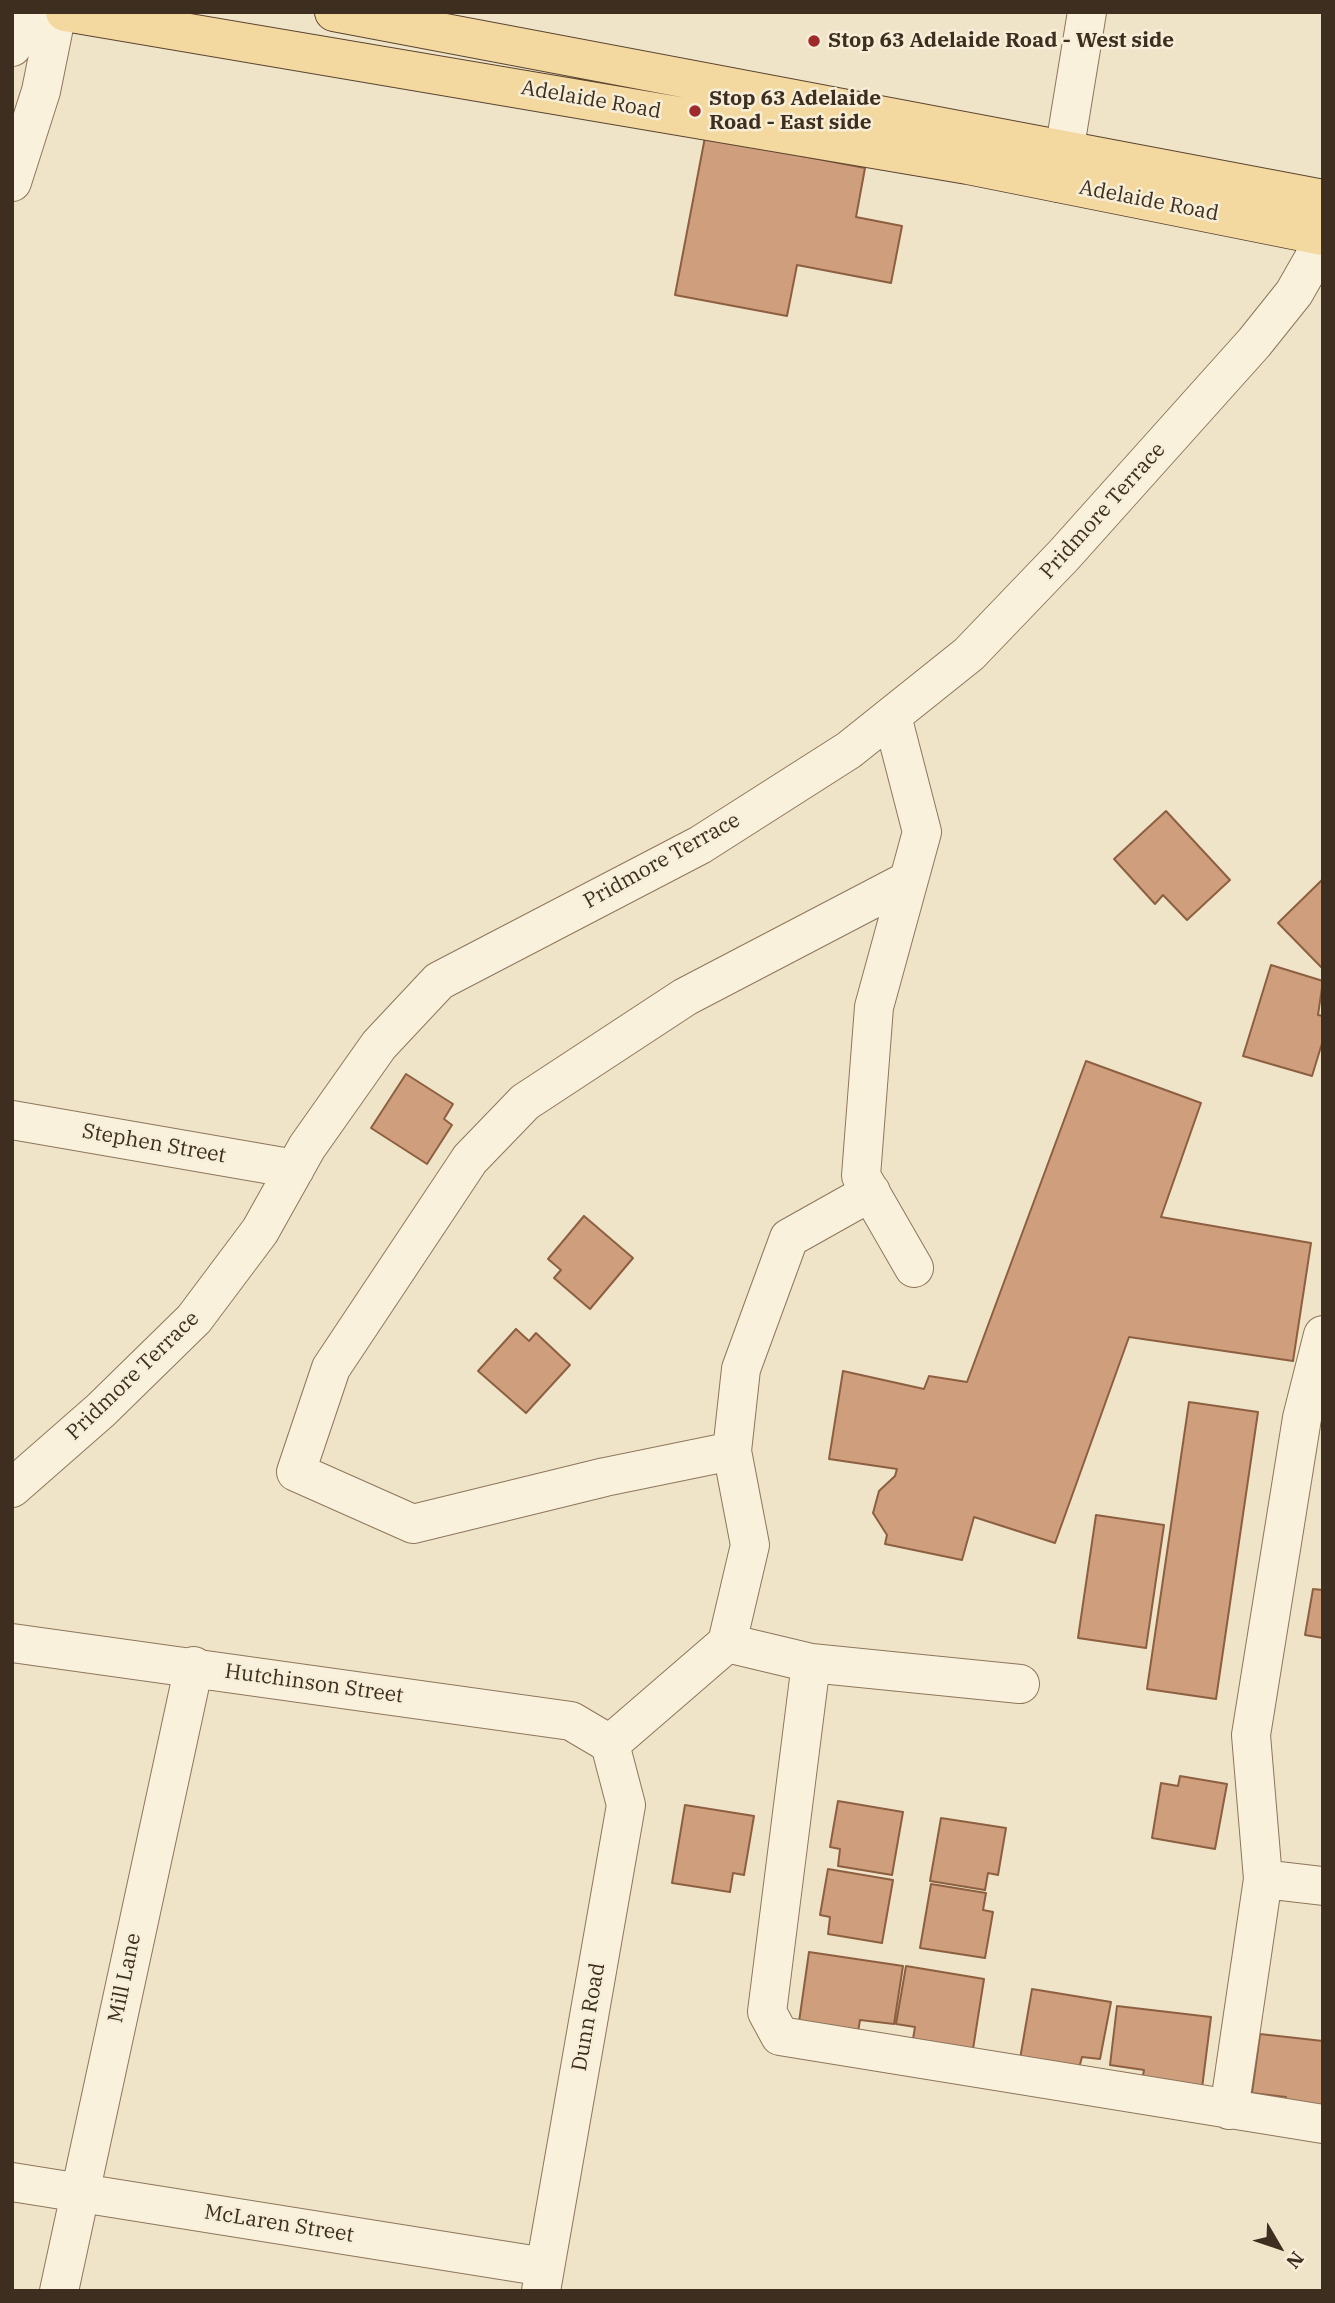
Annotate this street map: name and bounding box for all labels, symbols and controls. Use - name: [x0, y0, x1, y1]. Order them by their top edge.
- place label: Stop 63 Adelaide Road - West side: [828, 28, 1174, 54]
- marker: Stop 63 Adelaide Road - West side: [806, 33, 822, 49]
- street label: Adelaide Road: [519, 75, 663, 125]
- place label: Stop 63 Adelaide Road - East side: [709, 86, 881, 136]
- marker: Stop 63 Adelaide Road - East side: [687, 103, 703, 119]
- street label: Adelaide Road: [1077, 175, 1221, 227]
- street label: Pridmore Terrace: [1035, 438, 1171, 584]
- street label: Pridmore Terrace: [579, 808, 745, 914]
- street label: Stephen Street: [80, 1119, 228, 1169]
- street label: Pridmore Terrace: [61, 1306, 205, 1446]
- street label: Hutchinson Street: [223, 1659, 405, 1709]
- street label: Mill Lane: [103, 1931, 147, 2025]
- street label: Dunn Road: [567, 1961, 611, 2073]
- street label: McLaren Street: [202, 2200, 356, 2248]
- north arrow: [1244, 2212, 1314, 2282]
- text: N: [1281, 2247, 1309, 2274]

